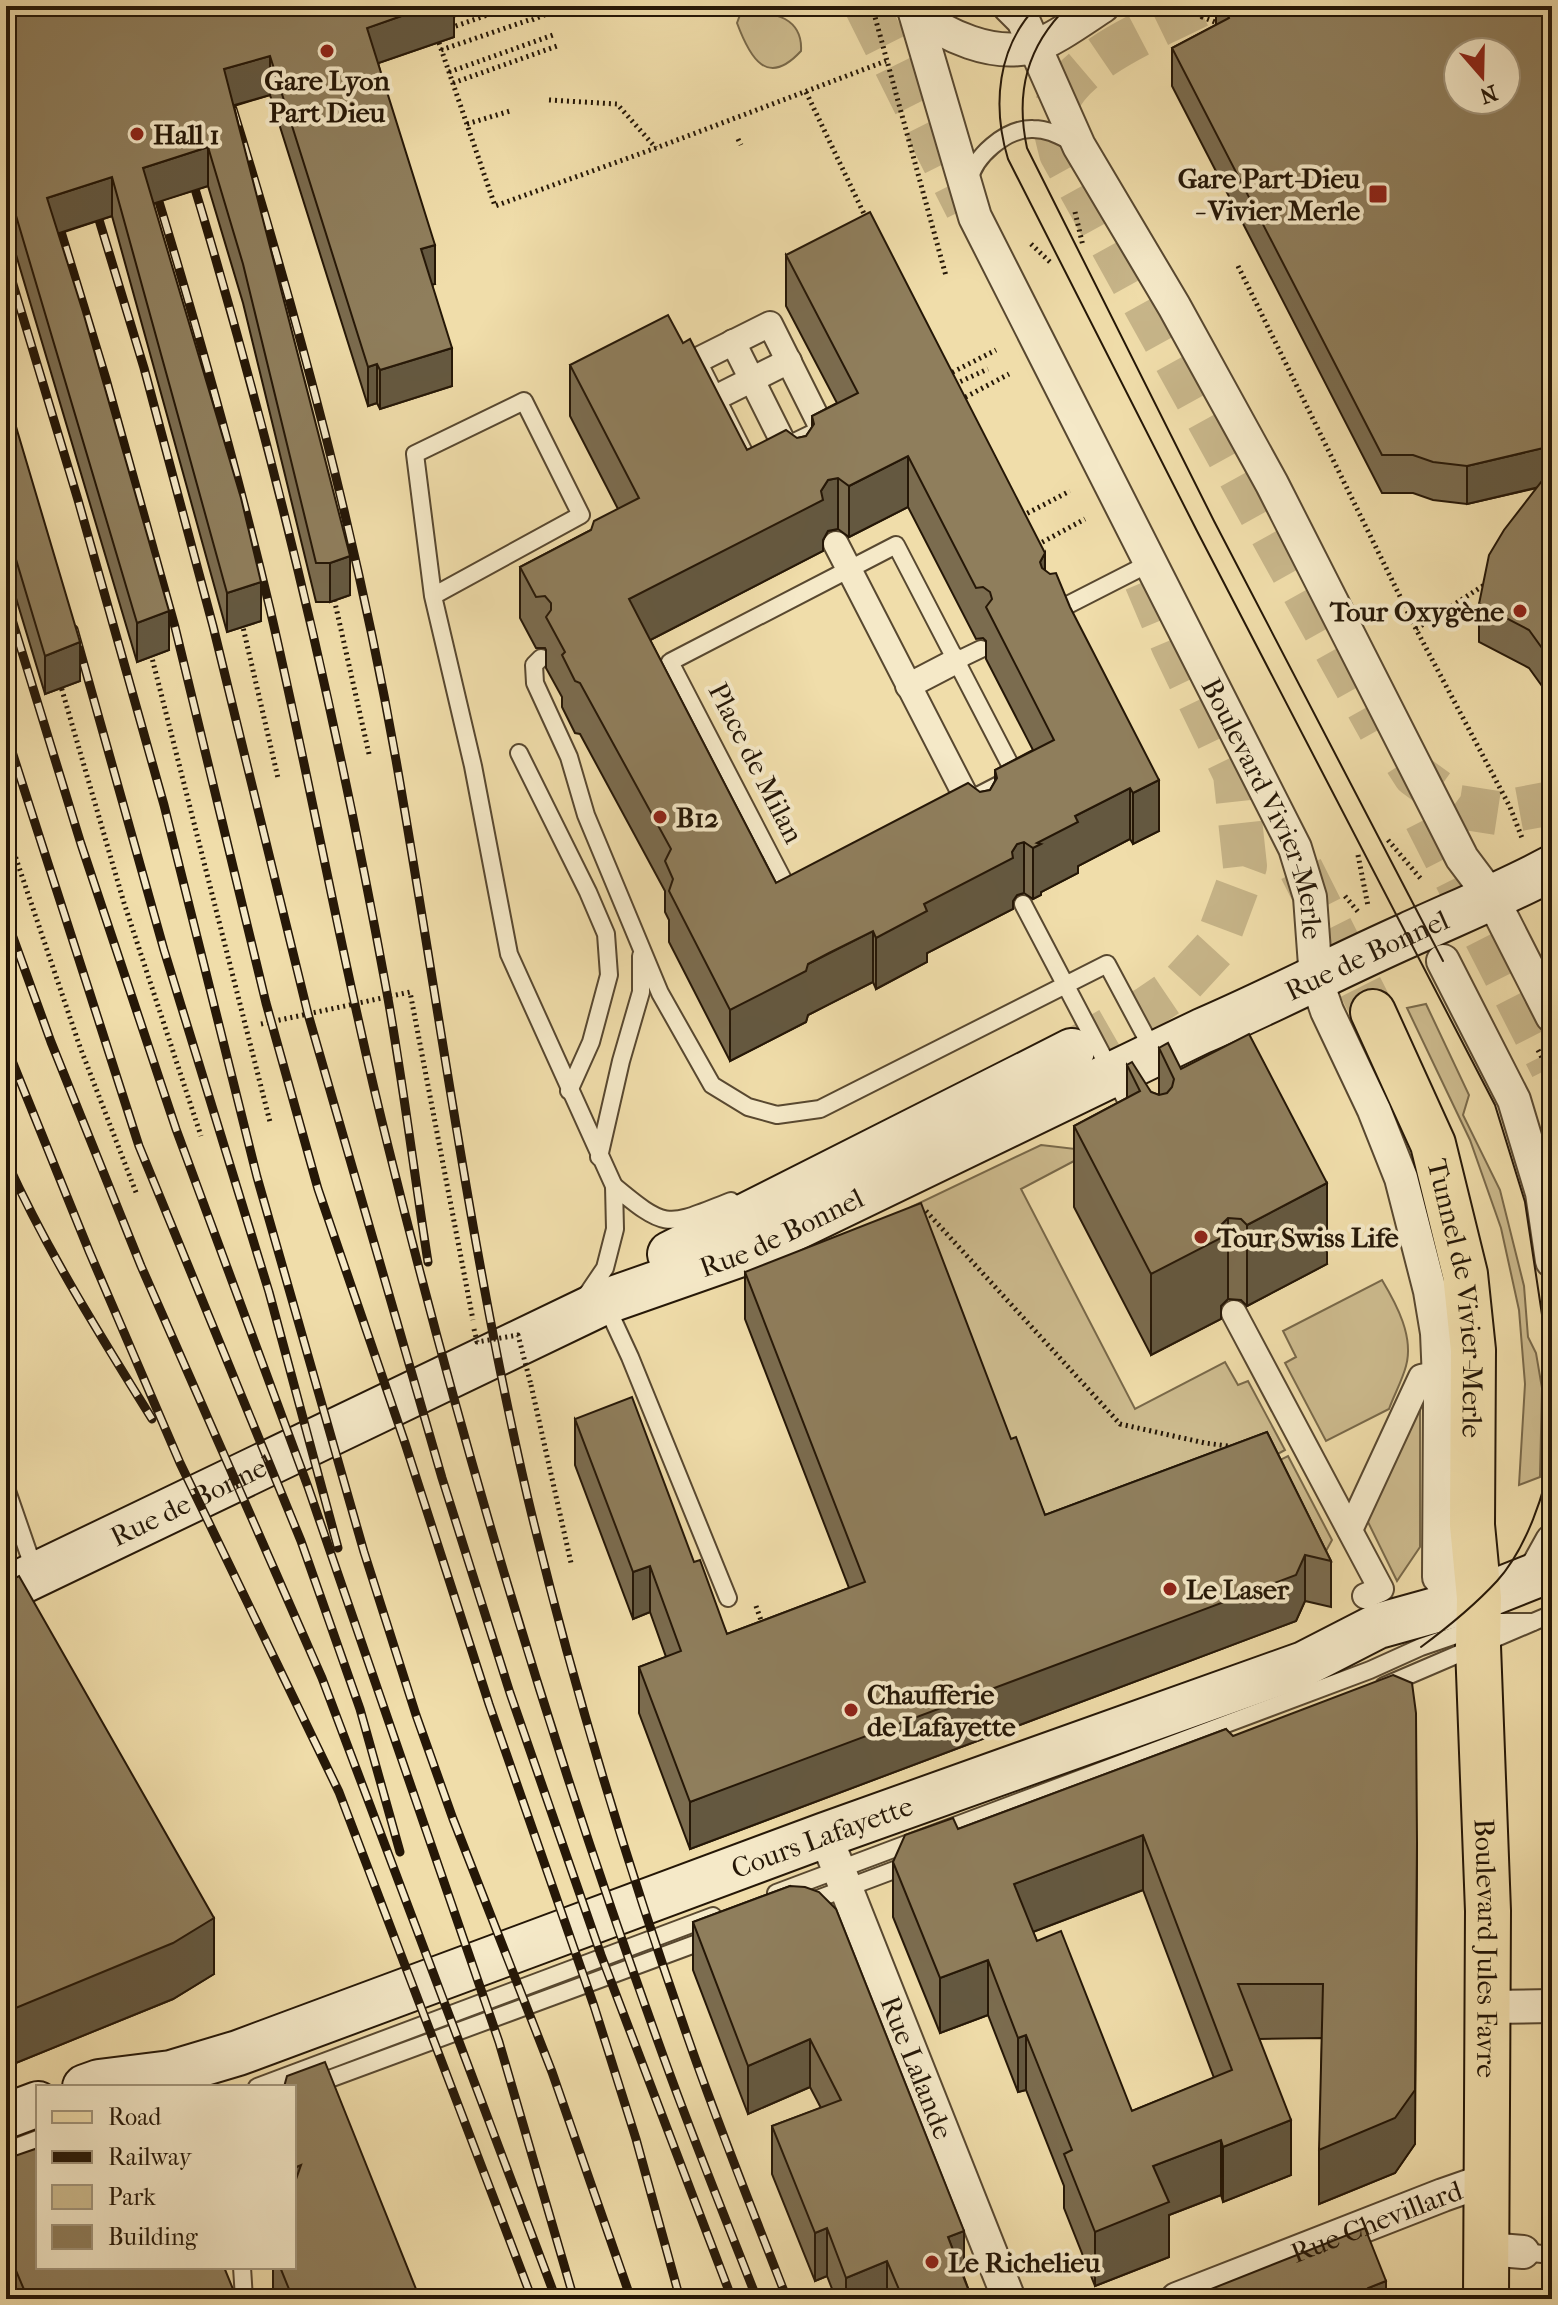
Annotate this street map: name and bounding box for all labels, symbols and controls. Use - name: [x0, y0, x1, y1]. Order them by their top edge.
- north arrow: [1442, 36, 1522, 116]
- marker: Gare Lyon Part Dieu: [318, 42, 336, 60]
- place label: Gare Lyon Part Dieu: [264, 64, 390, 129]
- text: N: [1476, 79, 1501, 109]
- place label: Hall 1: [153, 118, 220, 151]
- marker: Hall 1: [128, 125, 146, 143]
- place label: Gare Part-Dieu - Vivier Merle: [1178, 162, 1360, 227]
- marker: Gare Part-Dieu - Vivier Merle: [1367, 183, 1389, 205]
- place label: Tour Oxygène: [1329, 595, 1504, 628]
- marker: Tour Oxygène: [1511, 602, 1529, 620]
- street label: Boulevard Vivier-Merle: [1195, 672, 1330, 941]
- street label: Place de Milan: [701, 677, 811, 849]
- place label: B12: [676, 801, 719, 834]
- marker: B12: [651, 808, 669, 826]
- street label: Rue de Bonnel: [1279, 902, 1454, 1007]
- street label: Tunnel de Vivier-Merle: [1421, 1155, 1490, 1438]
- street label: Rue de Bonnel: [695, 1181, 869, 1284]
- place label: Tour Swiss Life: [1216, 1221, 1399, 1254]
- marker: Tour Swiss Life: [1192, 1228, 1210, 1246]
- street label: Rue de Bonnel: [105, 1447, 279, 1553]
- place label: Le Laser: [1186, 1573, 1290, 1606]
- marker: Le Laser: [1161, 1580, 1179, 1598]
- place label: Chaufferie de Lafayette: [867, 1678, 1016, 1743]
- marker: Chaufferie de Lafayette: [842, 1701, 860, 1719]
- street label: Cours Lafayette: [727, 1789, 917, 1885]
- street label: Boulevard Jules Favre: [1468, 1818, 1505, 2078]
- street label: Rue Lalande: [874, 1991, 960, 2144]
- legend: [36, 2085, 296, 2269]
- text: Road: [108, 2103, 162, 2131]
- text: Railway: [108, 2143, 193, 2171]
- street label: Rue Chevillard: [1286, 2173, 1467, 2269]
- text: Park: [108, 2183, 156, 2211]
- text: Building: [108, 2223, 199, 2251]
- place label: Le Richelieu: [948, 2246, 1100, 2279]
- marker: Le Richelieu: [923, 2253, 941, 2271]

